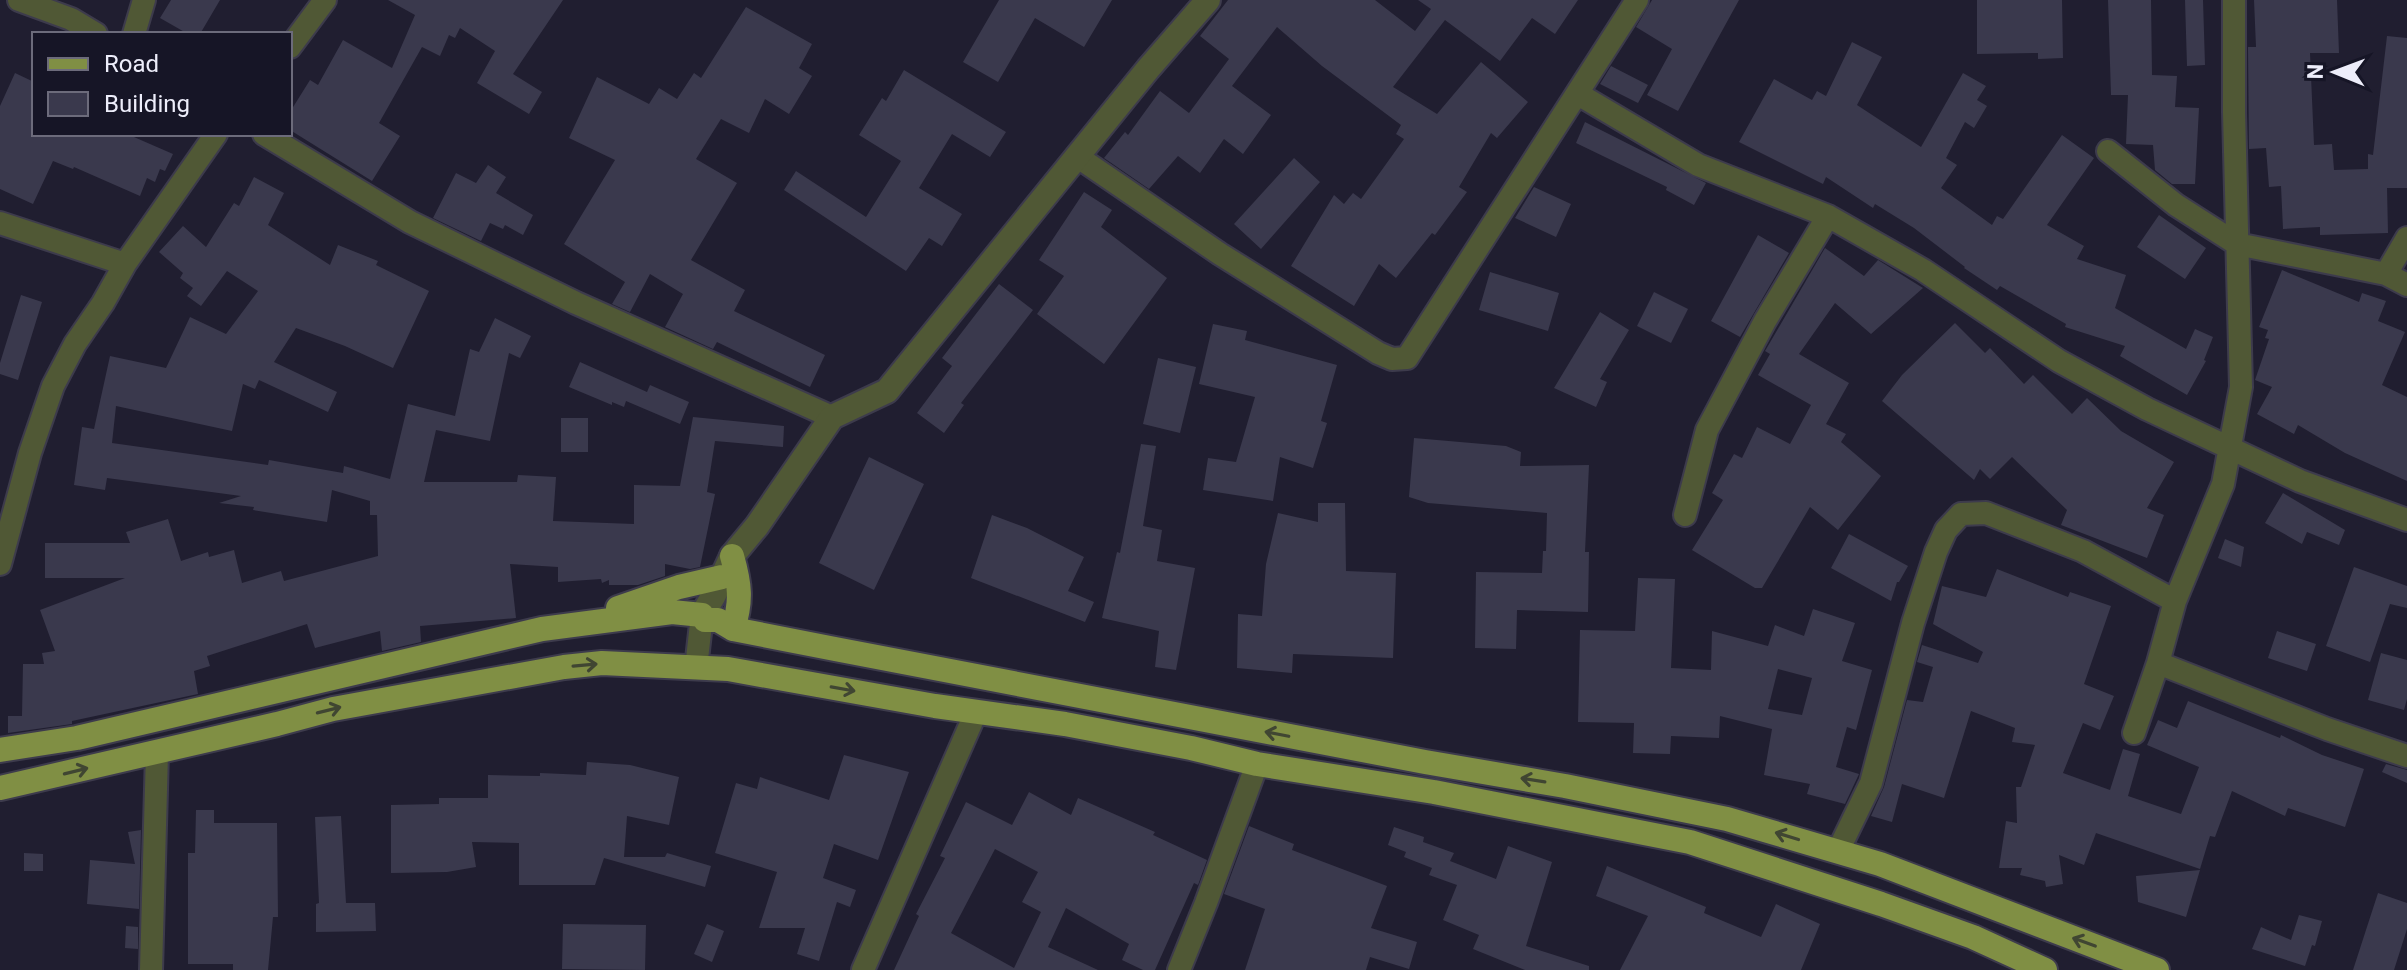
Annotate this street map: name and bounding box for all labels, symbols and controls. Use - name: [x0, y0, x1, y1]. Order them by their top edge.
- legend: [32, 32, 292, 136]
- north arrow: [2295, 32, 2375, 112]
- text: Road: [104, 50, 159, 78]
- text: N: [2303, 64, 2328, 80]
- text: Building: [104, 90, 190, 118]
- one-way arrow: [571, 657, 598, 672]
- one-way arrow: [829, 683, 855, 698]
- one-way arrow: [315, 702, 341, 717]
- one-way arrow: [1265, 726, 1291, 741]
- one-way arrow: [62, 762, 88, 777]
- one-way arrow: [1521, 772, 1547, 787]
- one-way arrow: [1775, 828, 1801, 843]
- one-way arrow: [2073, 934, 2097, 948]

